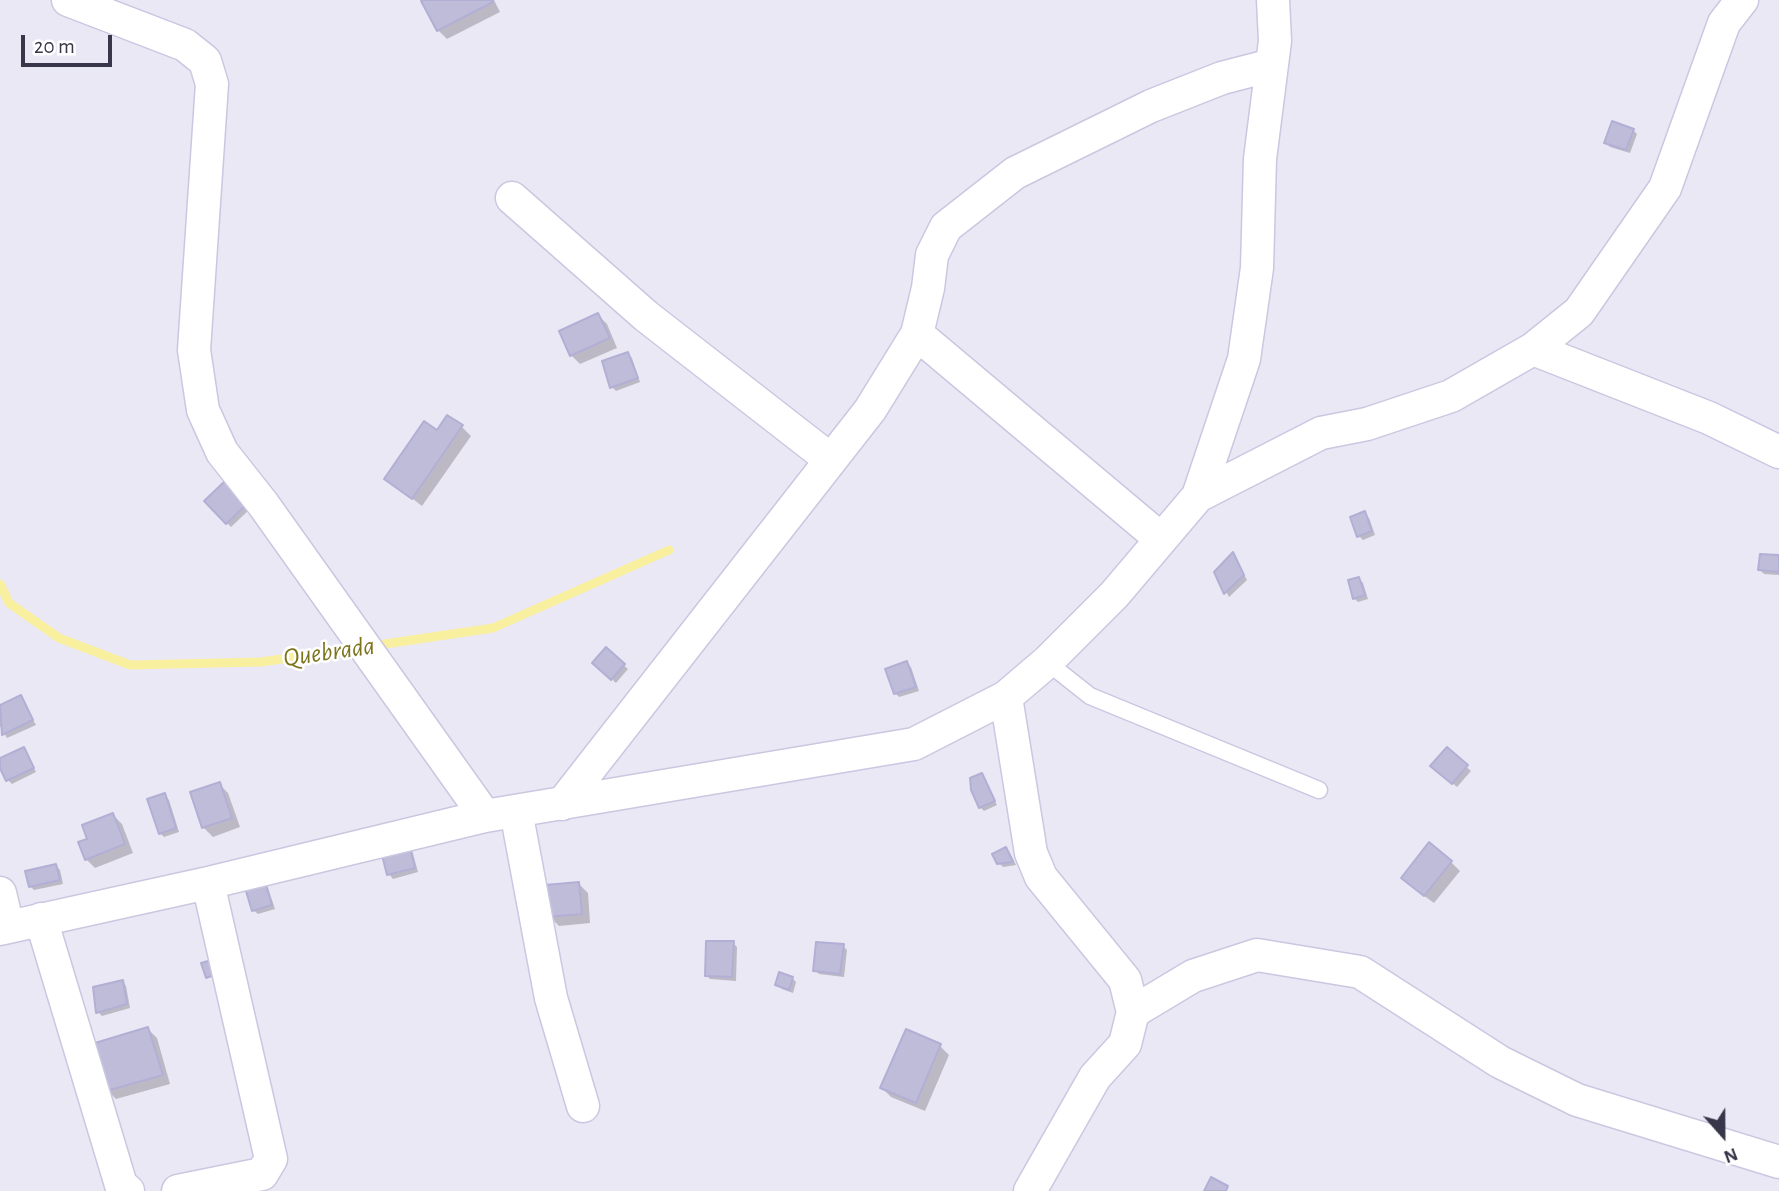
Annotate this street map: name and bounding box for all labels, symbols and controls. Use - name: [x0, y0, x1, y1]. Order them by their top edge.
- scale bar: [24, 21, 116, 65]
- text: 20 m: [34, 36, 75, 57]
- water label: Quebrada: [281, 630, 377, 674]
- north arrow: [1688, 1100, 1758, 1170]
- text: N: [1721, 1144, 1740, 1166]

